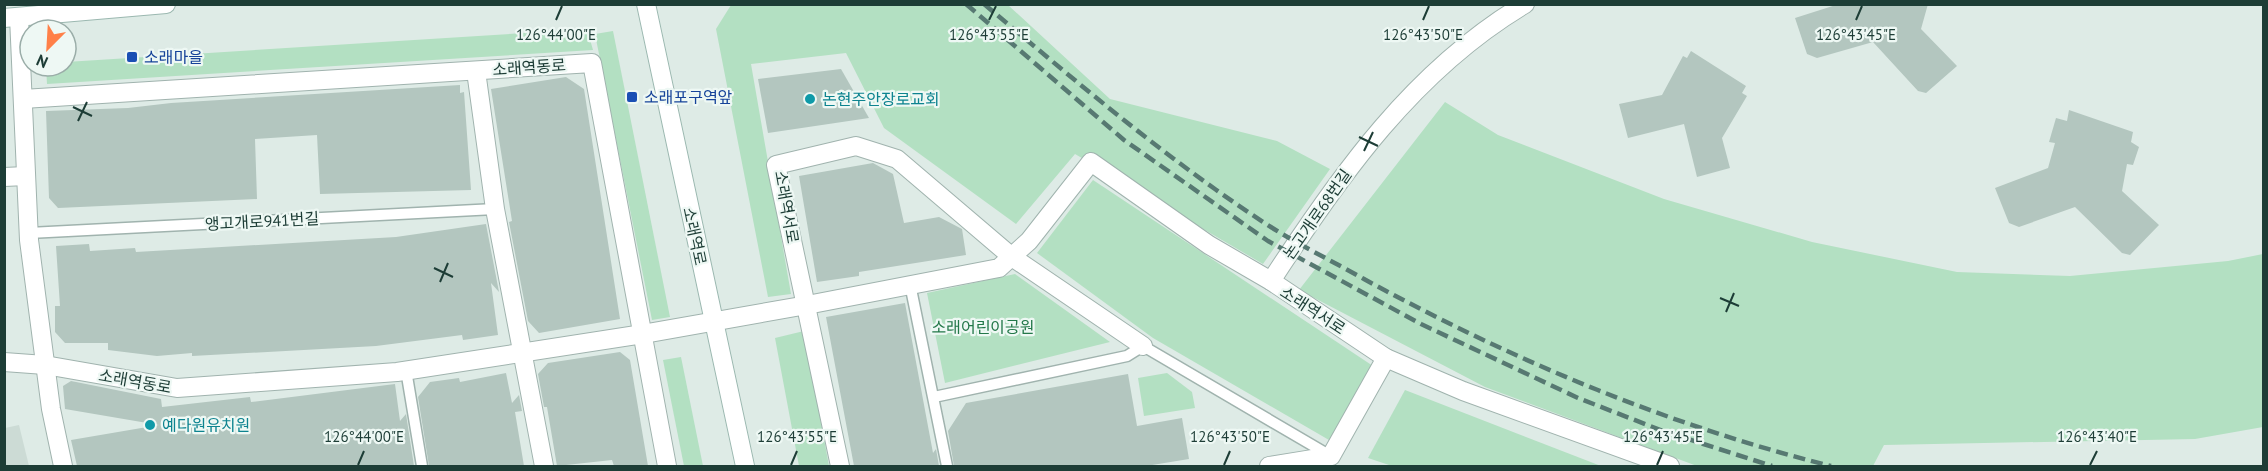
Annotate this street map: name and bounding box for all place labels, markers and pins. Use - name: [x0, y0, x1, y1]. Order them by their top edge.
- place label: 소래마을: [144, 47, 203, 67]
- marker: 소래마을: [125, 50, 139, 64]
- place label: 소래포구역앞: [644, 87, 733, 107]
- place label: 논현주안장로교회: [822, 89, 940, 109]
- marker: 소래포구역앞: [625, 90, 639, 104]
- marker: 논현주안장로교회: [803, 92, 817, 106]
- place label: 예다원유치원: [162, 415, 250, 435]
- marker: 예다원유치원: [143, 418, 157, 432]

